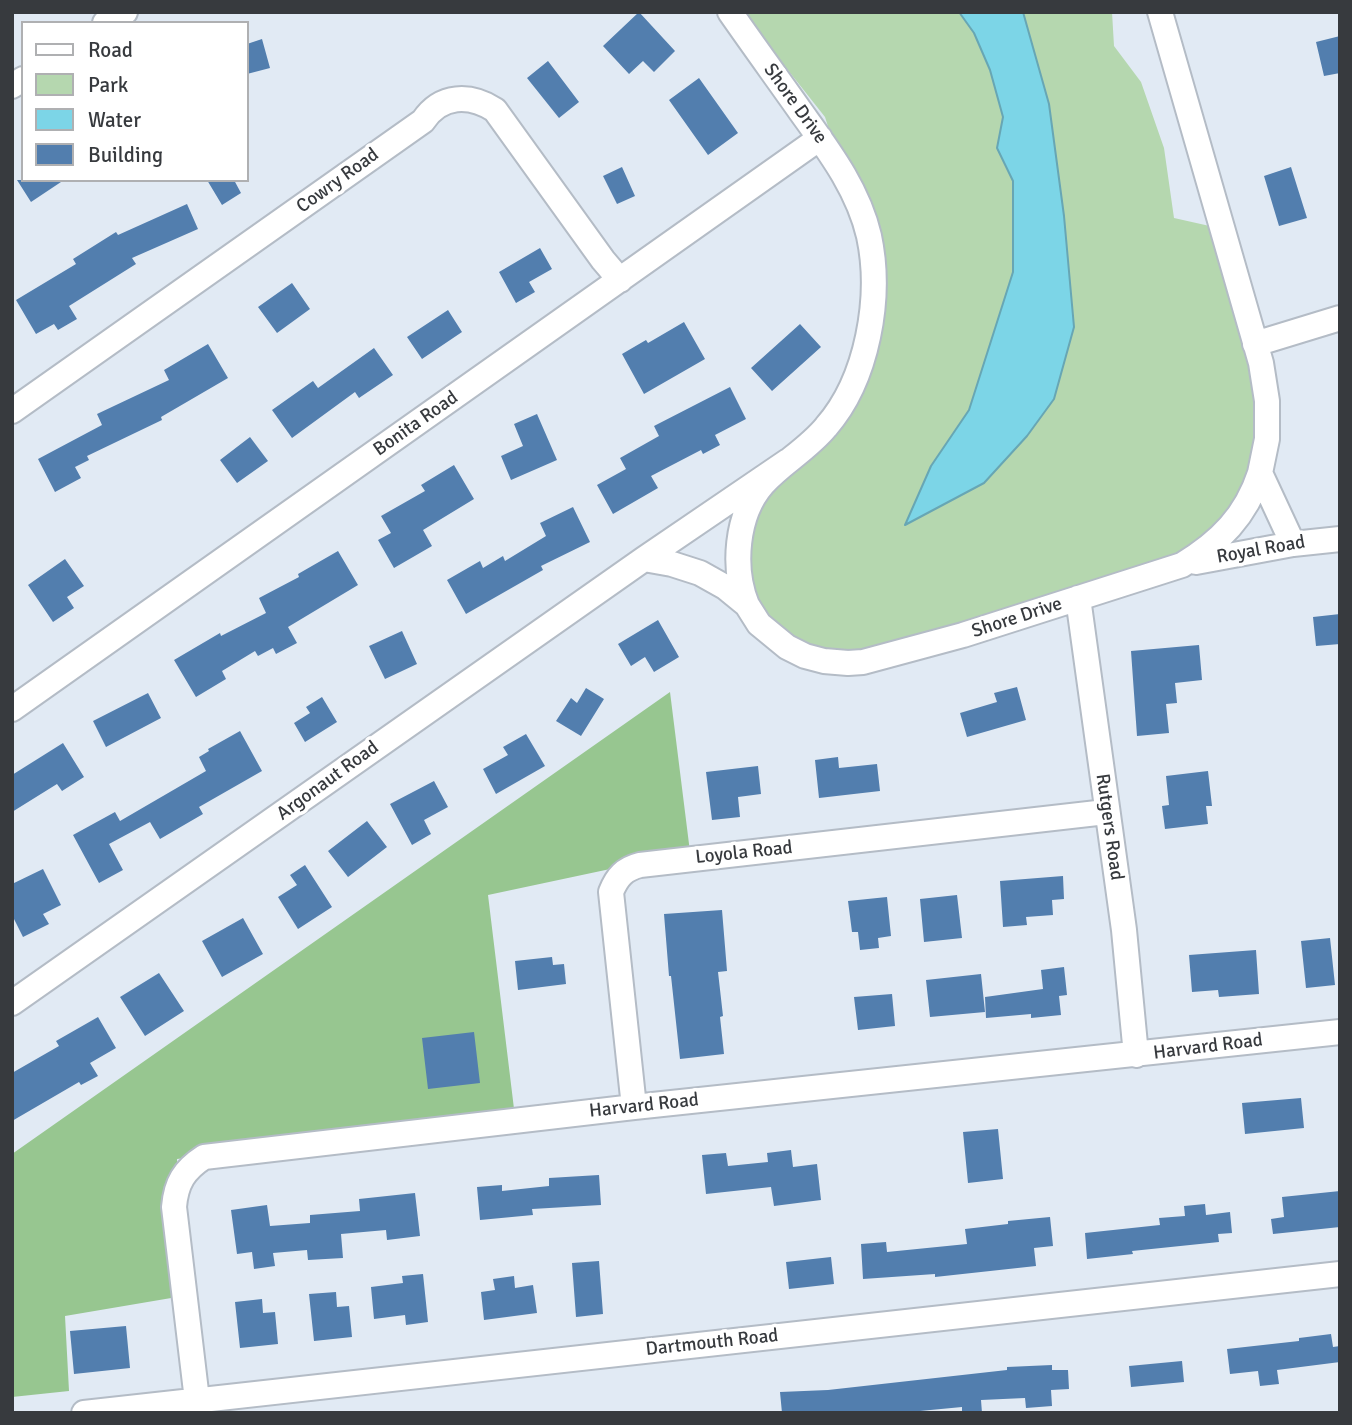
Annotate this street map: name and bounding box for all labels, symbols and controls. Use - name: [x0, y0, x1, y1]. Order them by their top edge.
- legend: [21, 21, 248, 182]
- text: Road: [88, 37, 133, 63]
- street label: Shore Drive: [758, 59, 832, 149]
- text: Park: [88, 72, 128, 98]
- text: Water: [88, 107, 141, 133]
- text: Building: [88, 142, 163, 168]
- street label: Cowry Road: [292, 144, 384, 218]
- street label: Bonita Road: [369, 387, 463, 461]
- street label: Royal Road: [1215, 531, 1307, 569]
- street label: Shore Drive: [969, 593, 1065, 643]
- street label: Argonaut Road: [273, 736, 383, 826]
- street label: Rutgers Road: [1090, 772, 1128, 882]
- street label: Loyola Road: [694, 837, 794, 869]
- street label: Harvard Road: [1152, 1029, 1264, 1065]
- street label: Harvard Road: [588, 1089, 700, 1123]
- street label: Dartmouth Road: [645, 1325, 779, 1361]

